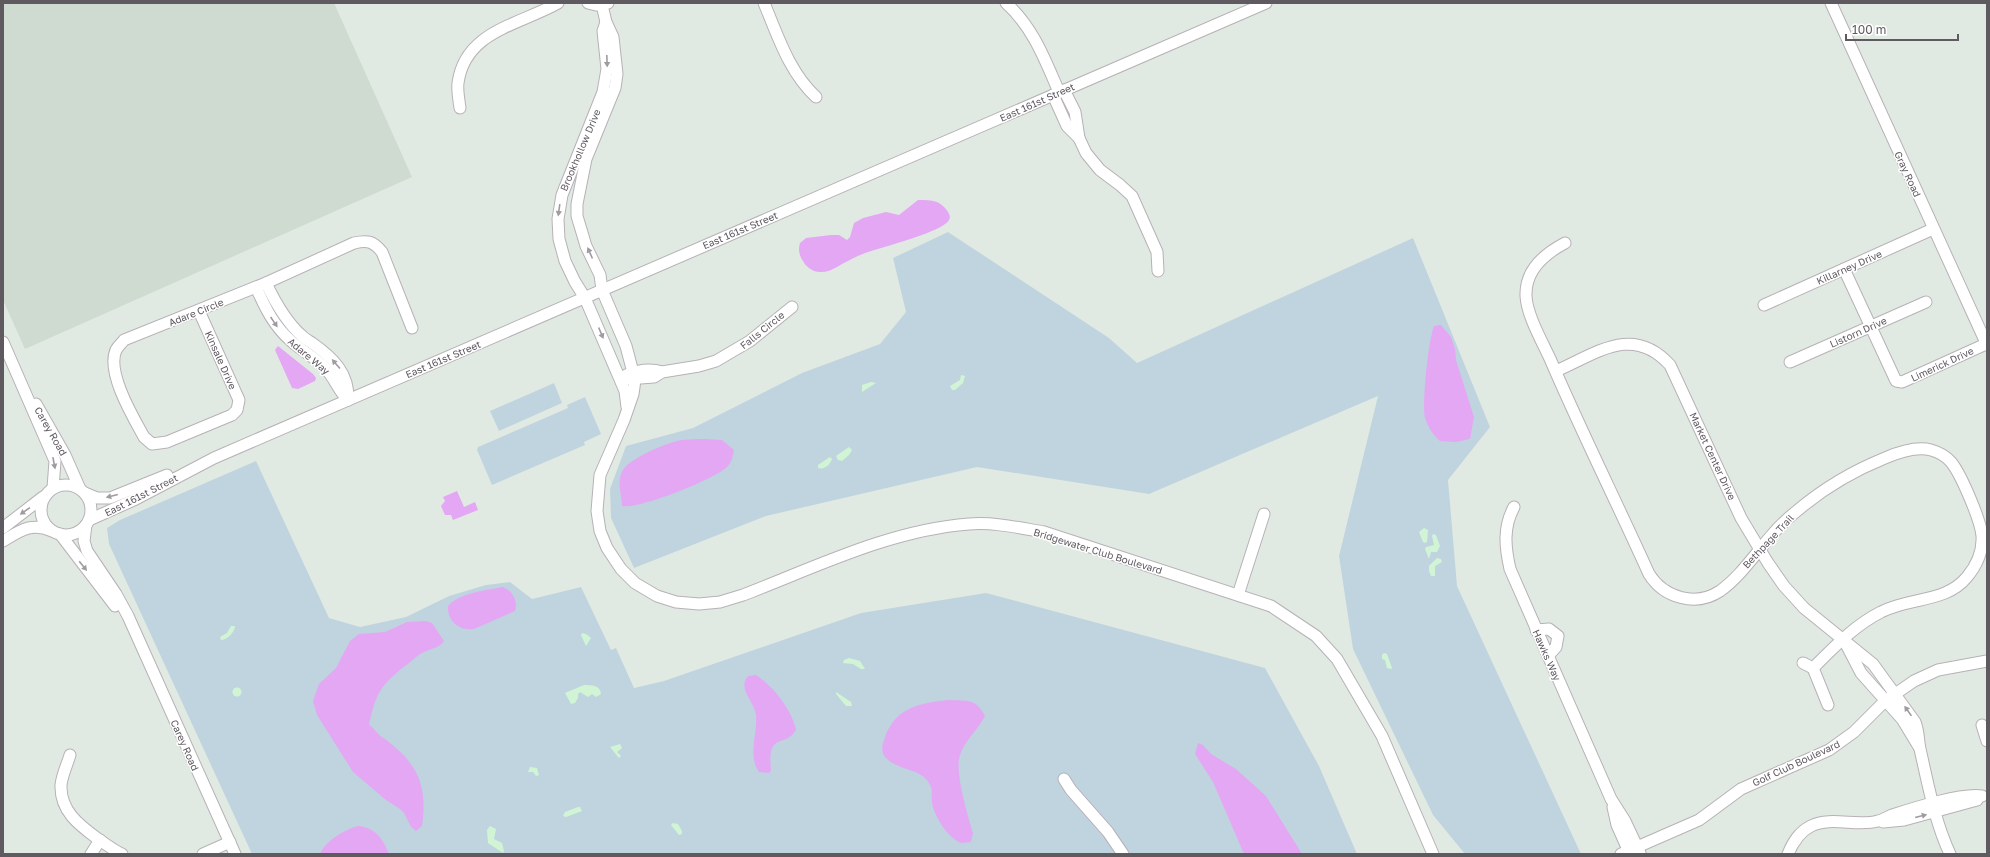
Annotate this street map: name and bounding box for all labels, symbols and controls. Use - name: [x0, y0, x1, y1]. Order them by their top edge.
- scale bar: [1846, 16, 1958, 42]
- text: 100 m: [1852, 22, 1886, 37]
- one-way arrow: [603, 55, 610, 67]
- street label: East 161st Street: [998, 80, 1076, 124]
- street label: Brookhollow Drive: [557, 107, 603, 193]
- street label: Gray Road: [1892, 149, 1924, 199]
- one-way arrow: [556, 204, 563, 216]
- street label: East 161st Street: [701, 209, 779, 251]
- street label: Killarney Drive: [1815, 247, 1884, 287]
- one-way arrow: [587, 248, 593, 259]
- street label: Adare Circle: [167, 295, 225, 328]
- street label: Falls Circle: [738, 308, 787, 351]
- street label: Listorn Drive: [1828, 314, 1888, 350]
- one-way arrow: [270, 317, 278, 327]
- one-way arrow: [598, 328, 604, 339]
- street label: Kinsale Drive: [203, 329, 239, 391]
- street label: Adare Way: [286, 335, 333, 377]
- street label: East 161st Street: [404, 338, 482, 380]
- street label: Limerick Drive: [1909, 344, 1976, 384]
- one-way arrow: [331, 359, 340, 370]
- street label: Carey Road: [32, 404, 70, 458]
- street label: Market Center Drive: [1687, 410, 1739, 502]
- one-way arrow: [51, 456, 57, 469]
- street label: East 161st Street: [102, 471, 180, 519]
- one-way arrow: [106, 493, 119, 499]
- one-way arrow: [20, 507, 31, 515]
- street label: Bethpage Trail: [1740, 511, 1796, 571]
- street label: Bridgewater Club Boulevard: [1032, 526, 1164, 576]
- one-way arrow: [79, 560, 87, 571]
- street label: Hawks Way: [1530, 627, 1564, 683]
- one-way arrow: [1904, 706, 1912, 716]
- street label: Carey Road: [168, 718, 202, 772]
- street label: Golf Club Boulevard: [1750, 737, 1842, 789]
- one-way arrow: [1915, 813, 1927, 819]

